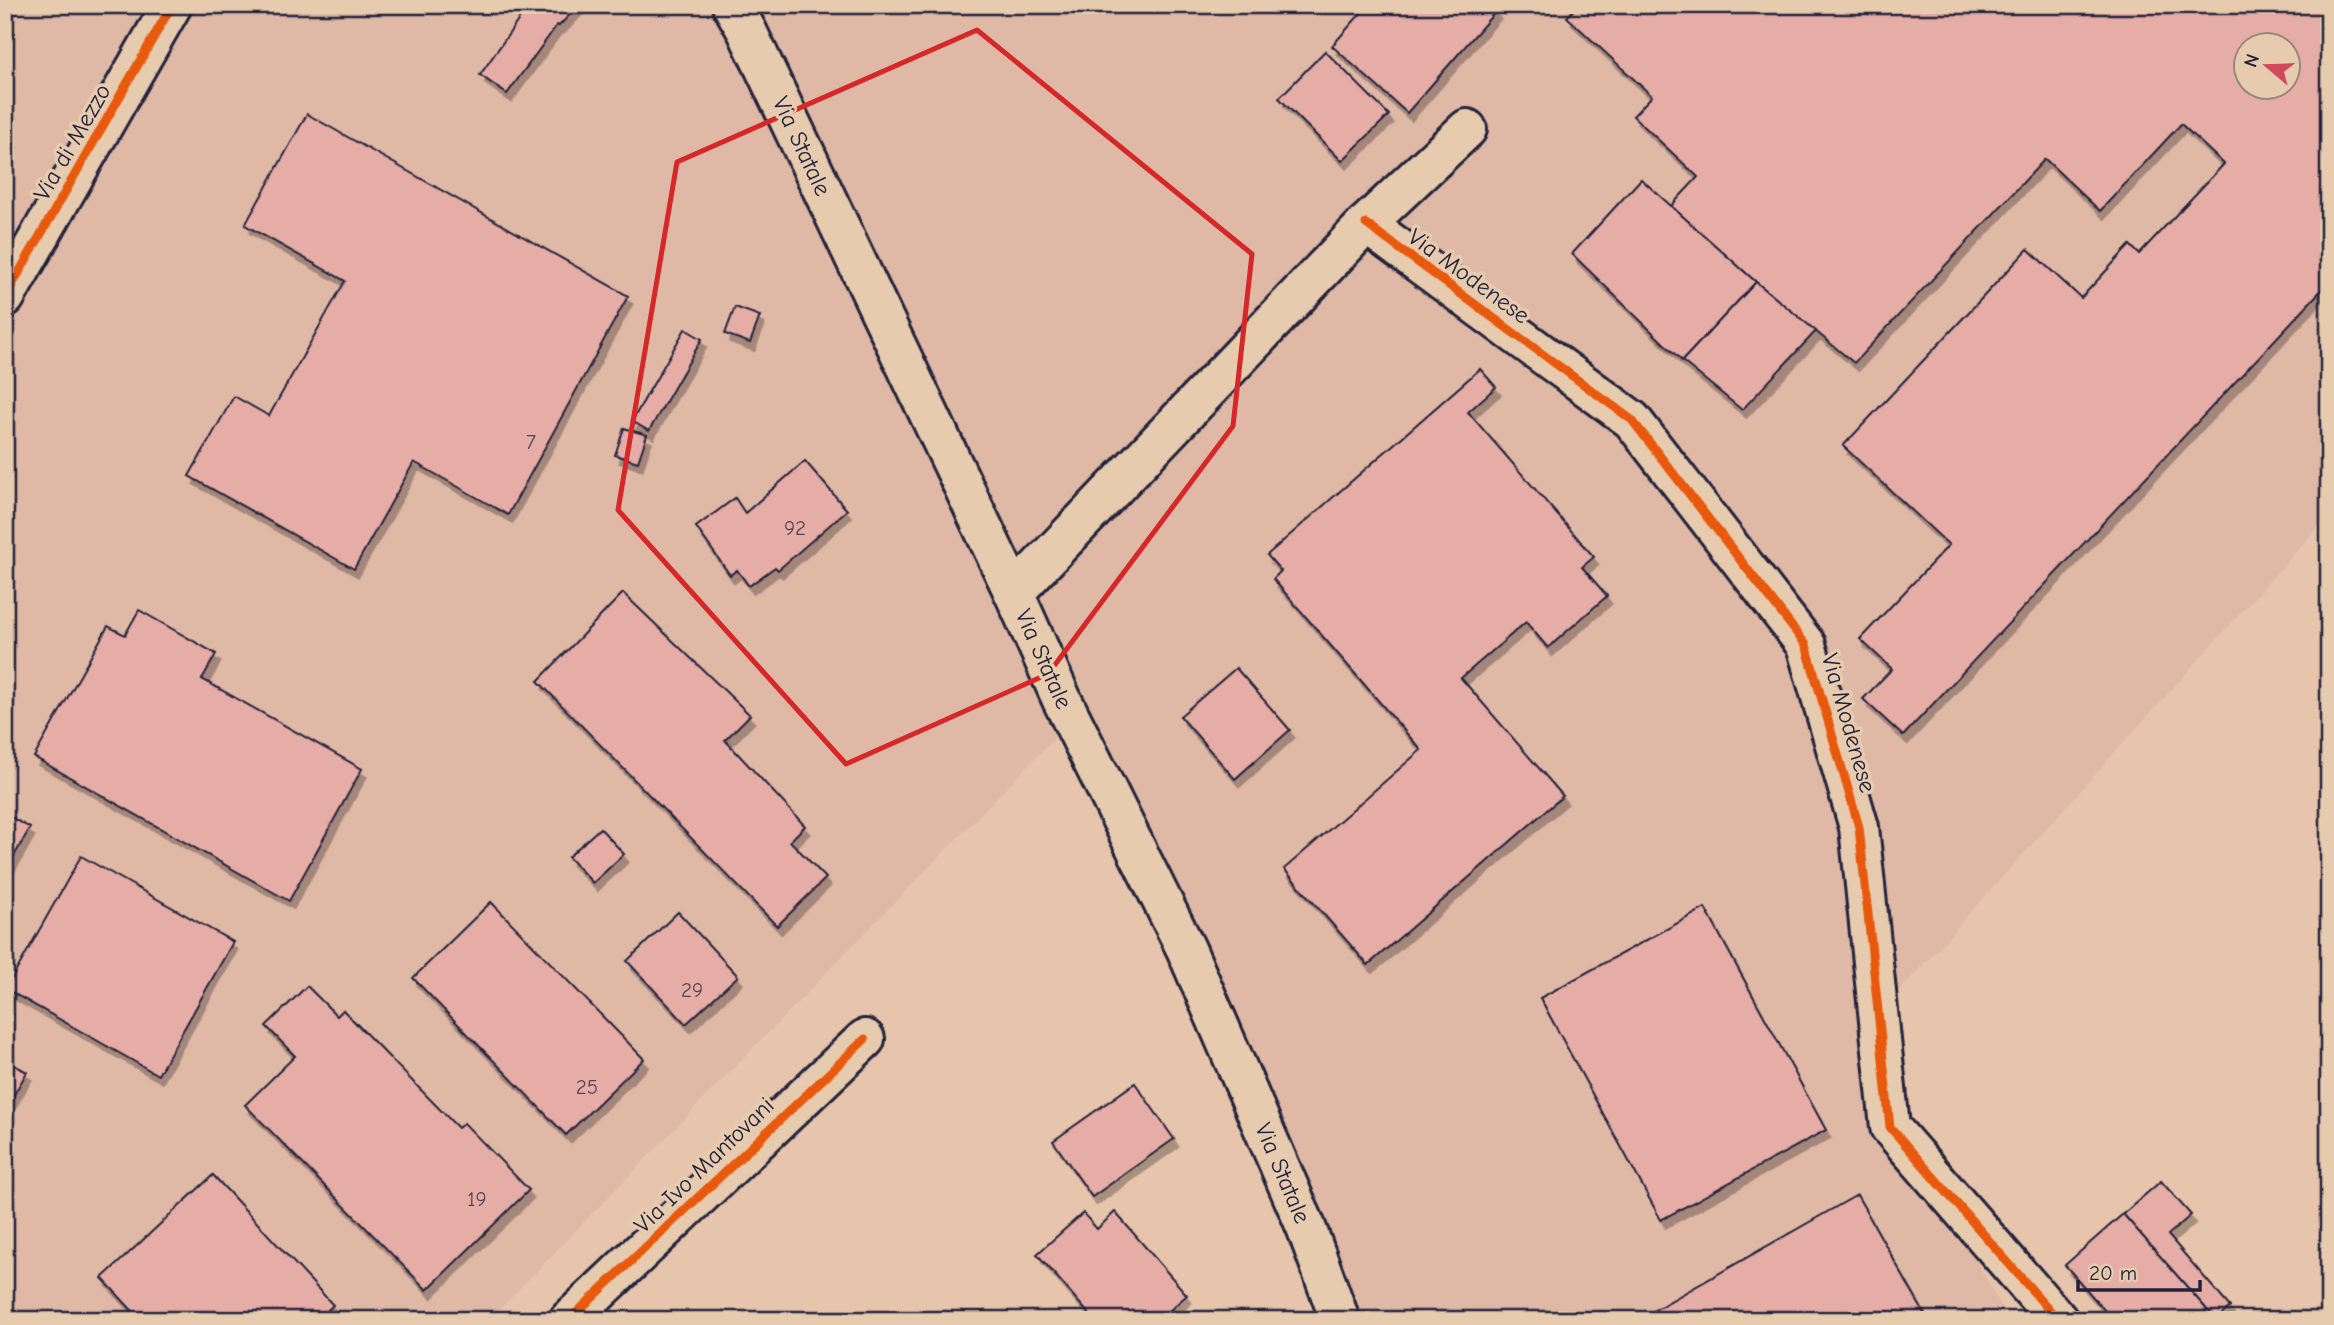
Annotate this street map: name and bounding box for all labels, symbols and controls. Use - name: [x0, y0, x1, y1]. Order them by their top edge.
- north arrow: [2232, 32, 2302, 102]
- text: N: [2239, 51, 2264, 70]
- street label: Via di Mezzo: [27, 79, 117, 205]
- street label: Via Statale: [767, 92, 837, 200]
- street label: Via Modenese: [1403, 223, 1535, 329]
- house number: 7: [526, 430, 536, 454]
- house number: 92: [784, 516, 806, 540]
- street label: Via Statale: [1010, 605, 1078, 713]
- street label: Via Modenese: [1816, 650, 1882, 796]
- house number: 29: [681, 978, 703, 1002]
- house number: 25: [576, 1075, 598, 1099]
- street label: Via Ivo Mantovani: [628, 1091, 780, 1239]
- street label: Via Statale: [1249, 1119, 1317, 1227]
- house number: 19: [467, 1187, 487, 1211]
- scale bar: [2078, 1248, 2201, 1292]
- text: 20 m: [2089, 1261, 2137, 1285]

